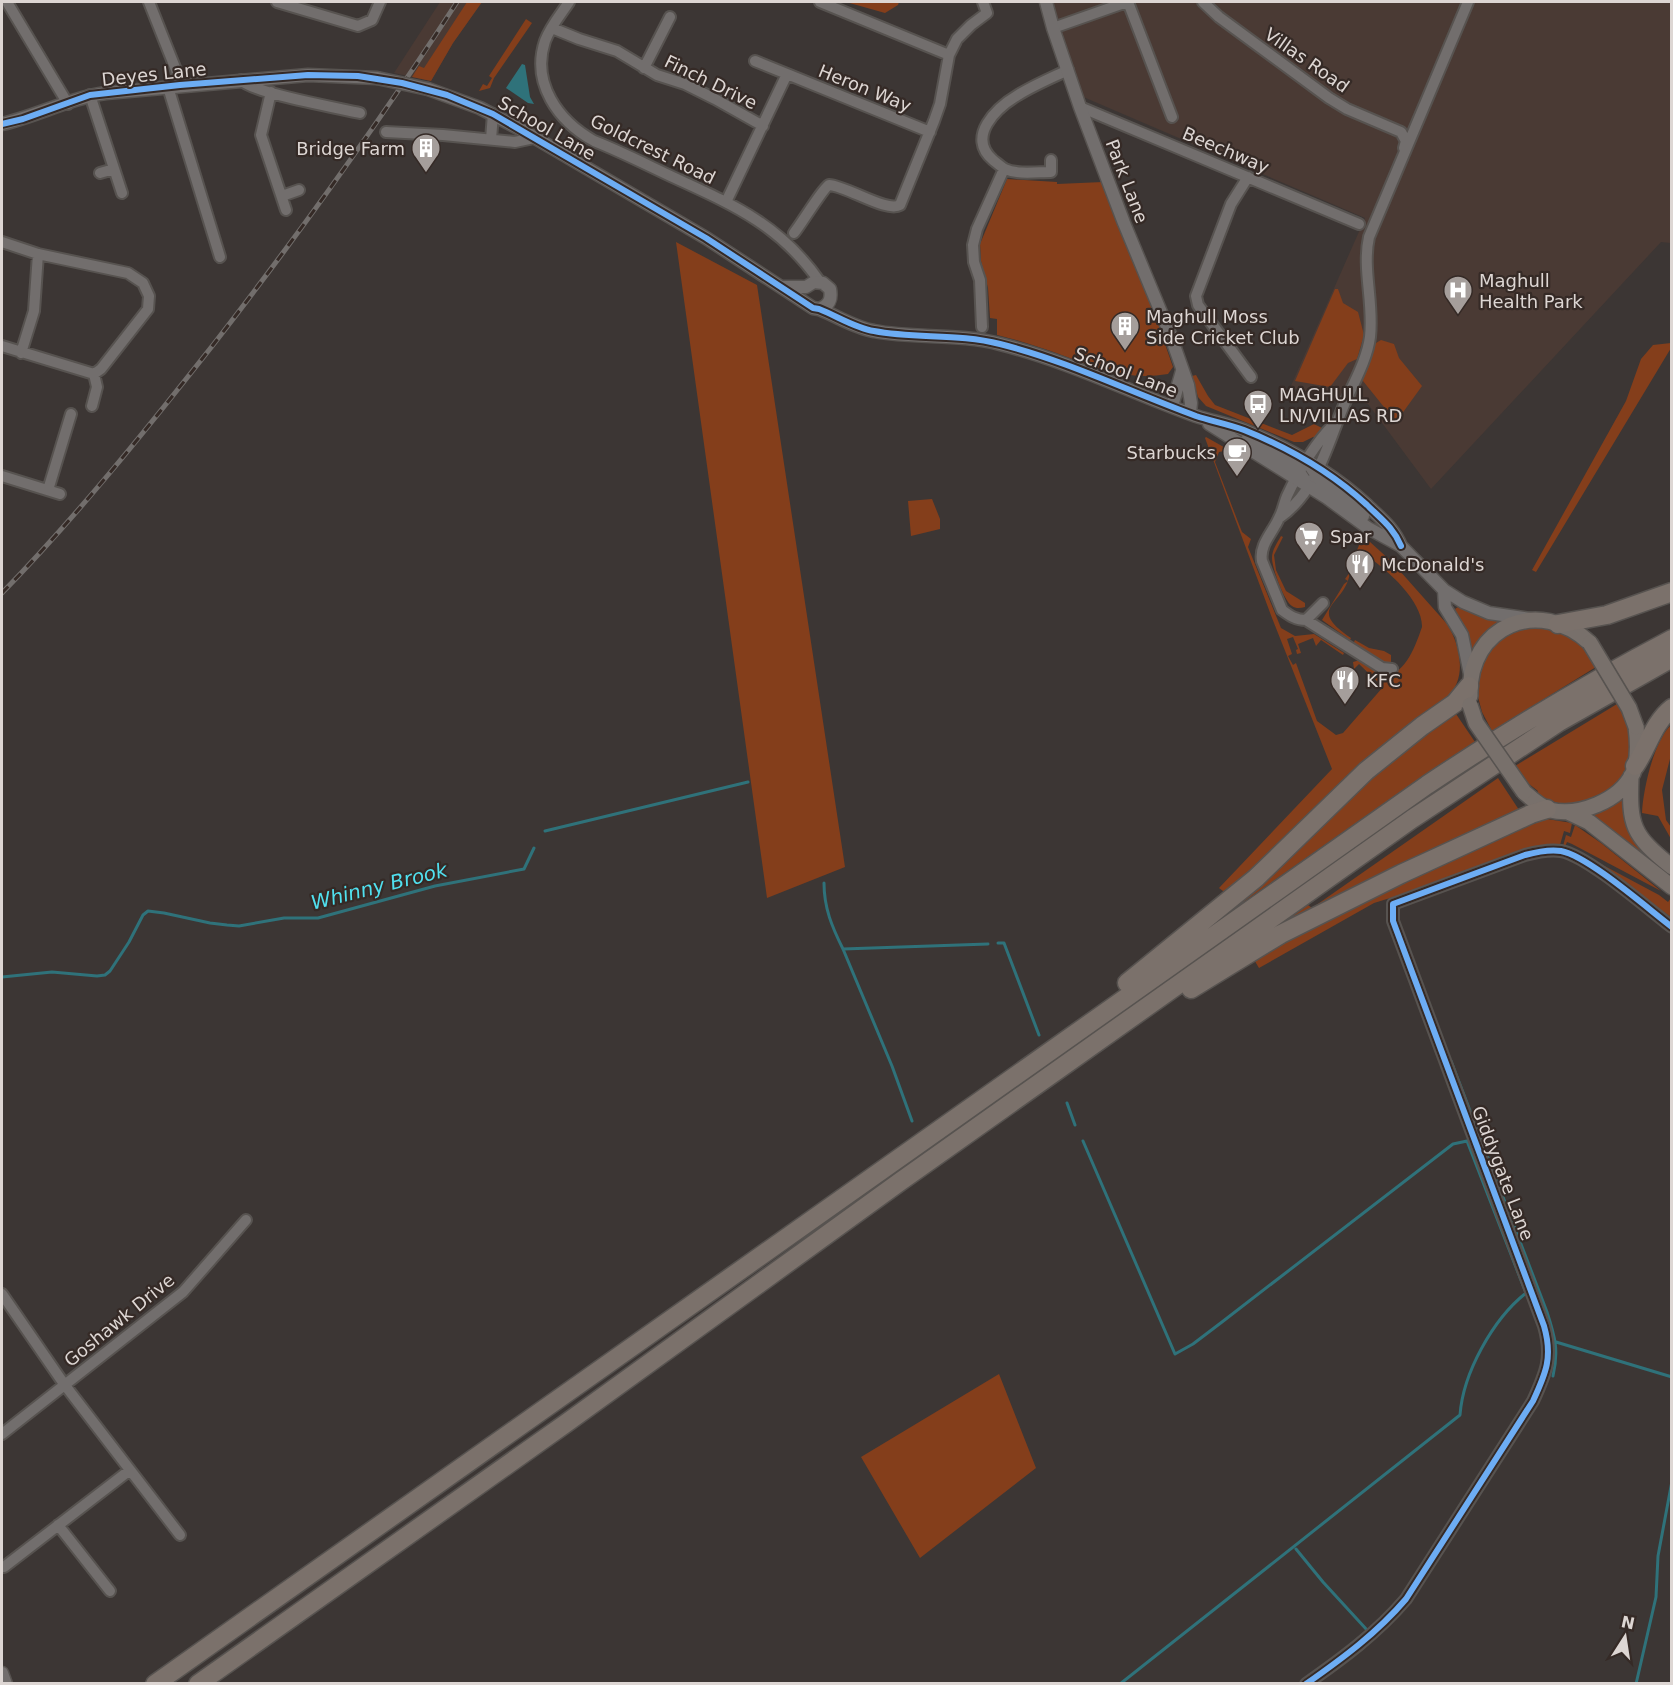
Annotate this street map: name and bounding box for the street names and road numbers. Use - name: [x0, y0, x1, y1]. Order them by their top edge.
- street label: Villas Road: [1261, 23, 1353, 97]
- street label: Finch Drive: [661, 51, 761, 113]
- street label: Deyes Lane: [101, 58, 207, 90]
- street label: Heron Way: [816, 60, 915, 116]
- street label: School Lane: [495, 92, 599, 164]
- street label: Goldcrest Road: [587, 110, 719, 188]
- street label: Beechway: [1179, 122, 1273, 178]
- street label: Park Lane: [1101, 136, 1153, 226]
- street label: School Lane: [1071, 343, 1181, 401]
- street label: Giddygate Lane: [1468, 1103, 1538, 1243]
- street label: Goshawk Drive: [60, 1269, 178, 1371]

